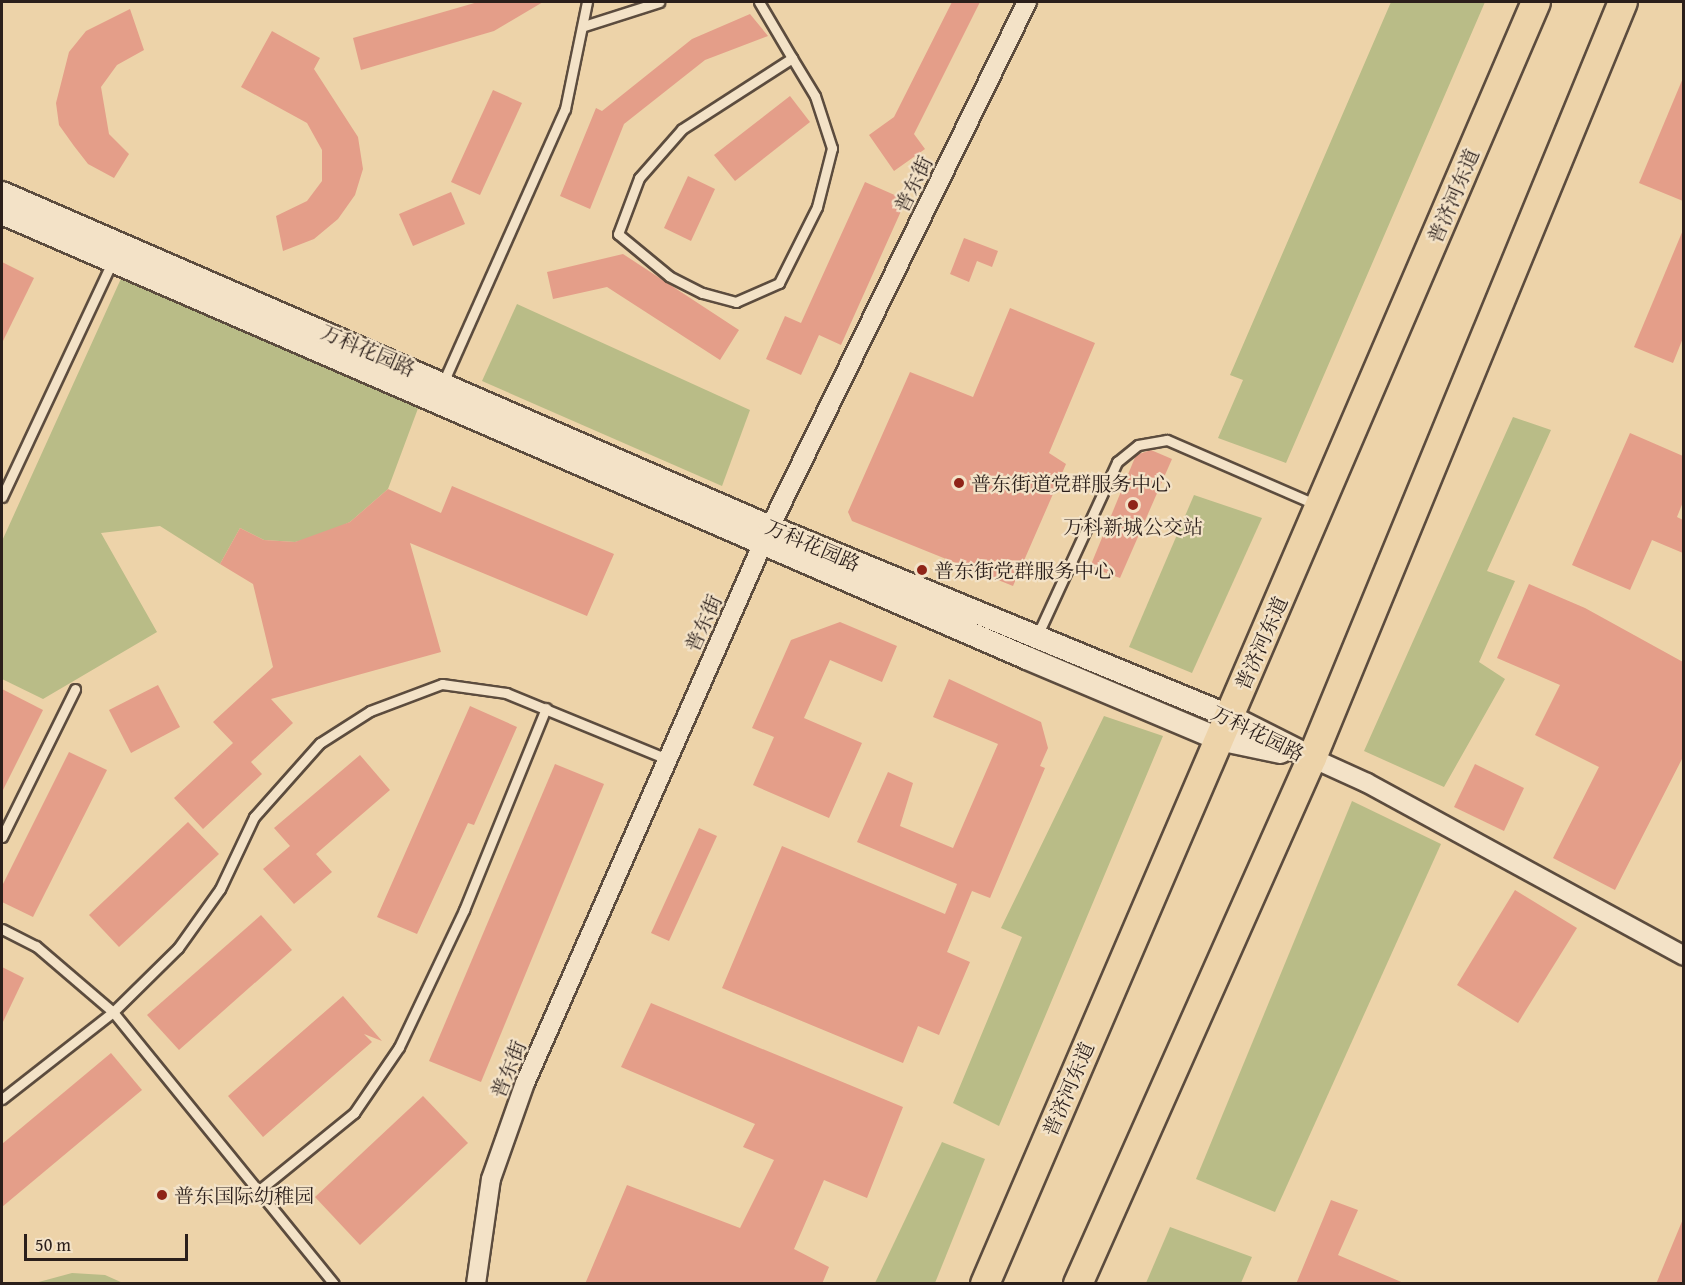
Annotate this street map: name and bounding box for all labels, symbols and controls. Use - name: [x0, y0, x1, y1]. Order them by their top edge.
- street label: 普济河东道: [1422, 145, 1484, 247]
- street label: 普东街: [889, 152, 937, 216]
- street label: 万科花园路: [317, 319, 419, 381]
- place label: 普东街道党群服务中心: [971, 471, 1171, 495]
- marker: 普东街道党群服务中心: [952, 476, 966, 490]
- marker: 万科新城公交站: [1126, 498, 1140, 512]
- street label: 万科花园路: [762, 514, 864, 576]
- place label: 万科新城公交站: [1063, 514, 1203, 538]
- place label: 普东街党群服务中心: [934, 558, 1114, 582]
- marker: 普东街党群服务中心: [915, 563, 929, 577]
- street label: 普东街: [680, 591, 726, 655]
- street label: 普济河东道: [1230, 592, 1292, 694]
- street label: 万科花园路: [1208, 700, 1308, 766]
- street label: 普东街: [486, 1037, 530, 1101]
- street label: 普济河东道: [1037, 1038, 1099, 1140]
- place label: 普东国际幼稚园: [174, 1183, 314, 1207]
- marker: 普东国际幼稚园: [155, 1188, 169, 1202]
- scale bar: [27, 1222, 190, 1260]
- text: 50 m: [35, 1231, 71, 1258]

